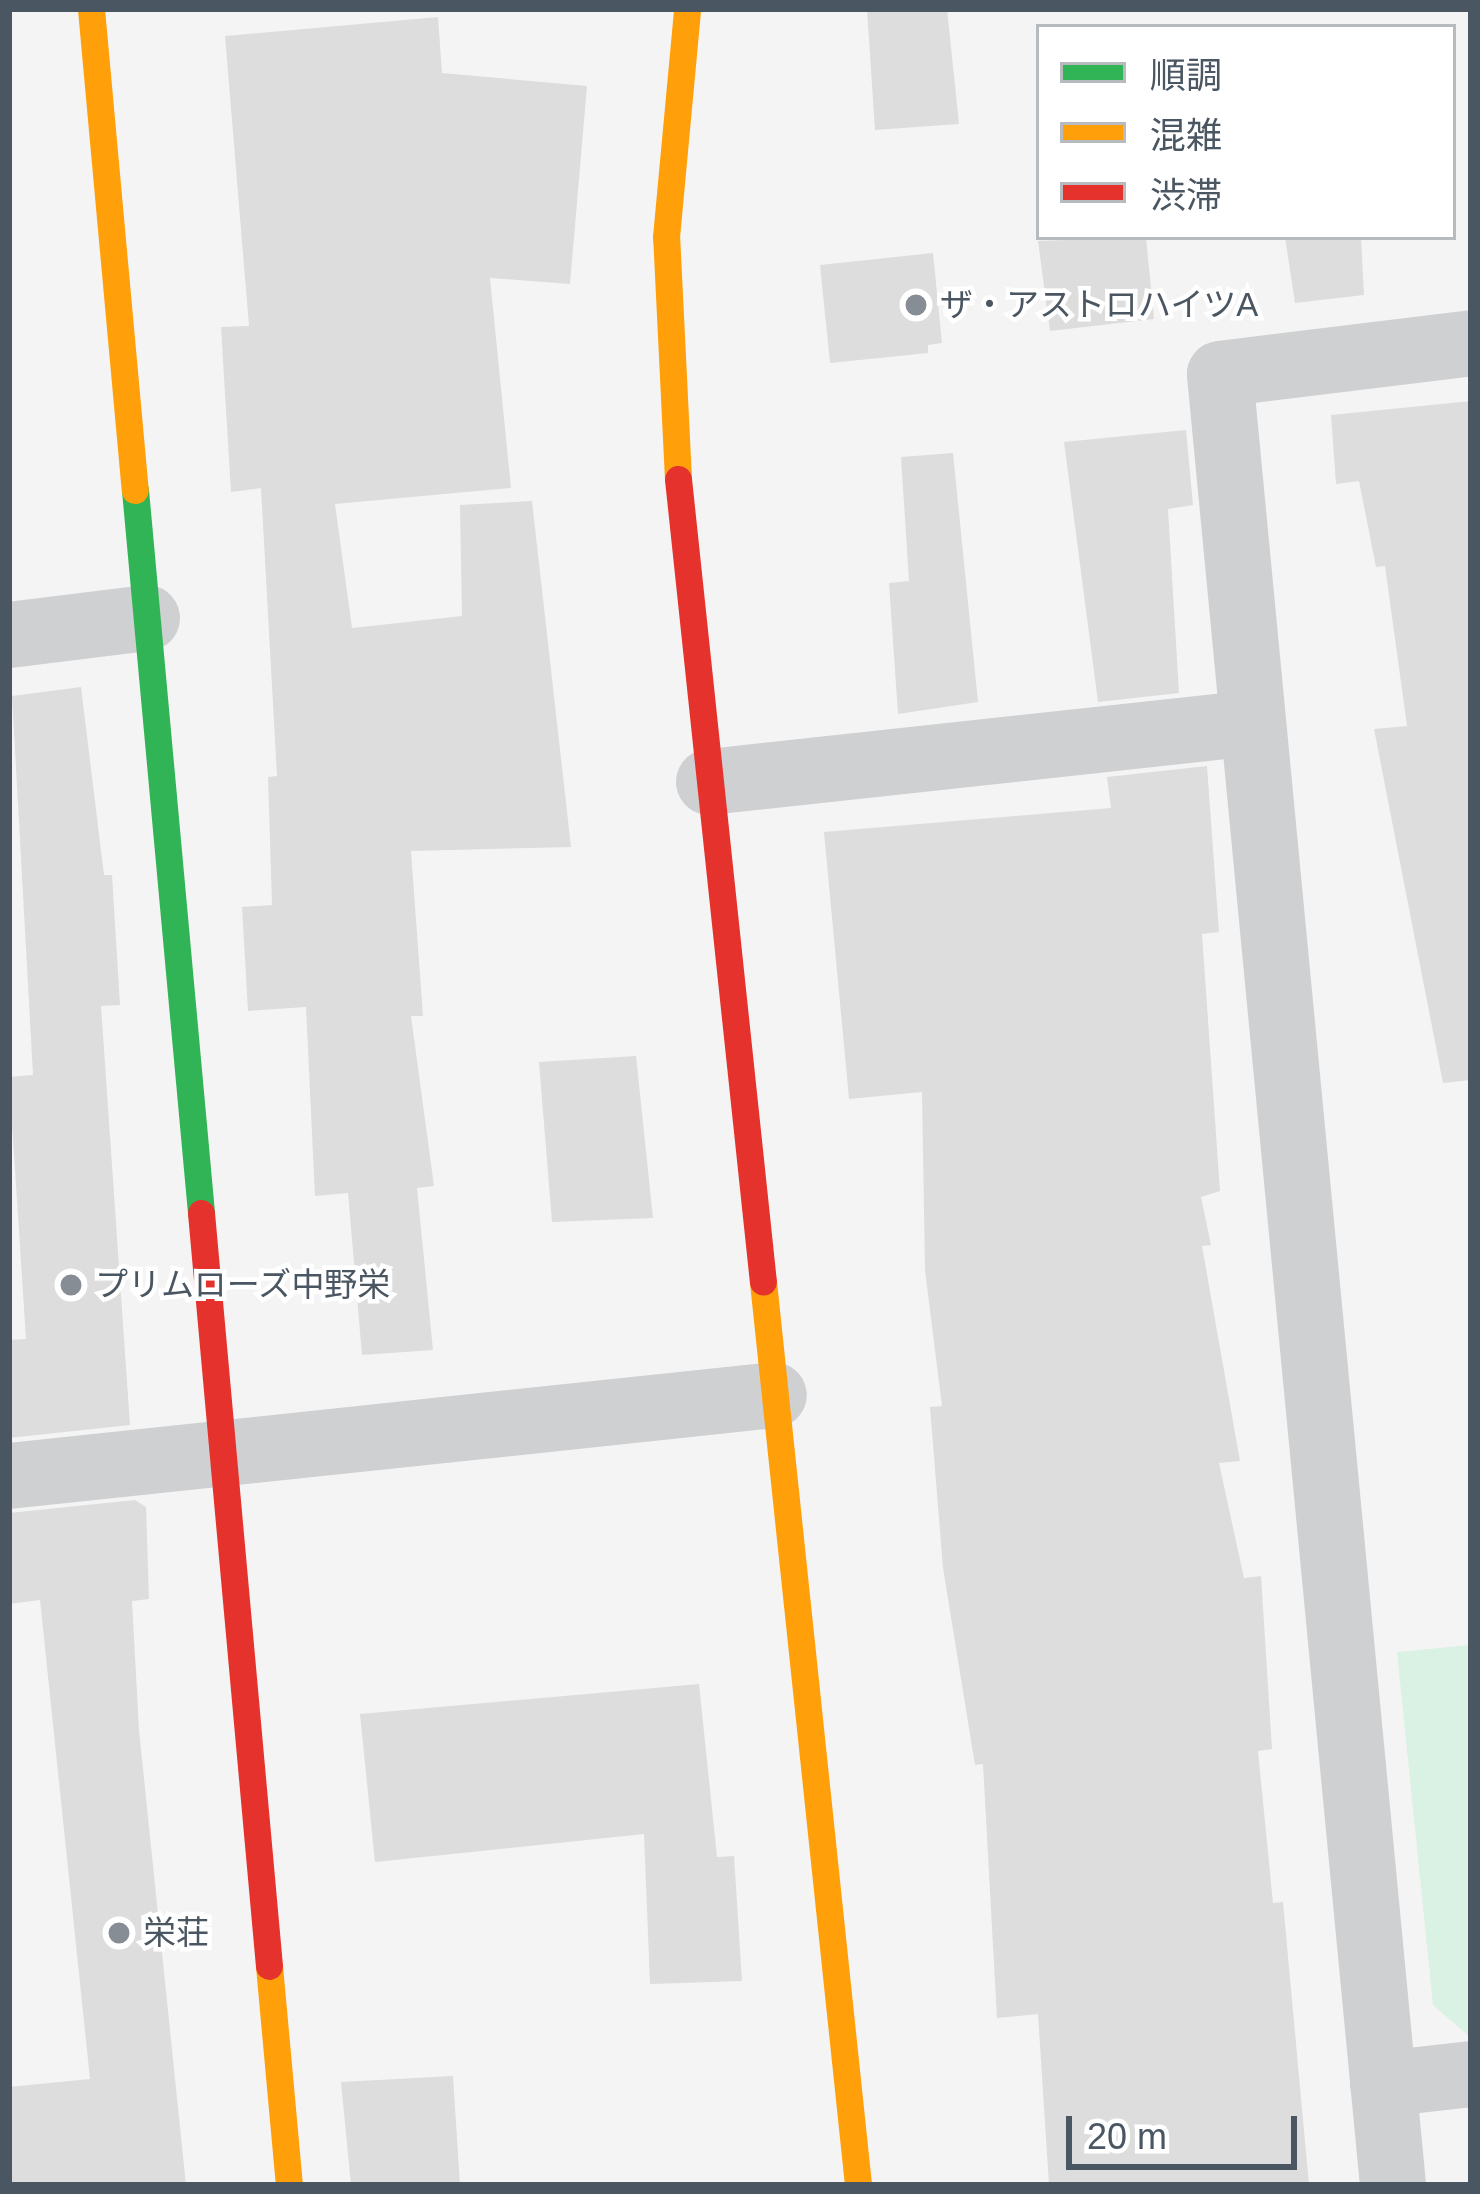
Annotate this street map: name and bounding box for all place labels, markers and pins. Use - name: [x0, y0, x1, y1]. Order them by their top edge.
- place label: ザ・アストロハイツA: [940, 285, 1259, 325]
- marker: ザ・アストロハイツA: [903, 292, 929, 318]
- place label: プリムローズ中野栄: [95, 1265, 392, 1305]
- marker: プリムローズ中野栄: [58, 1272, 84, 1298]
- place label: 栄荘: [143, 1913, 209, 1953]
- marker: 栄荘: [106, 1920, 132, 1946]

